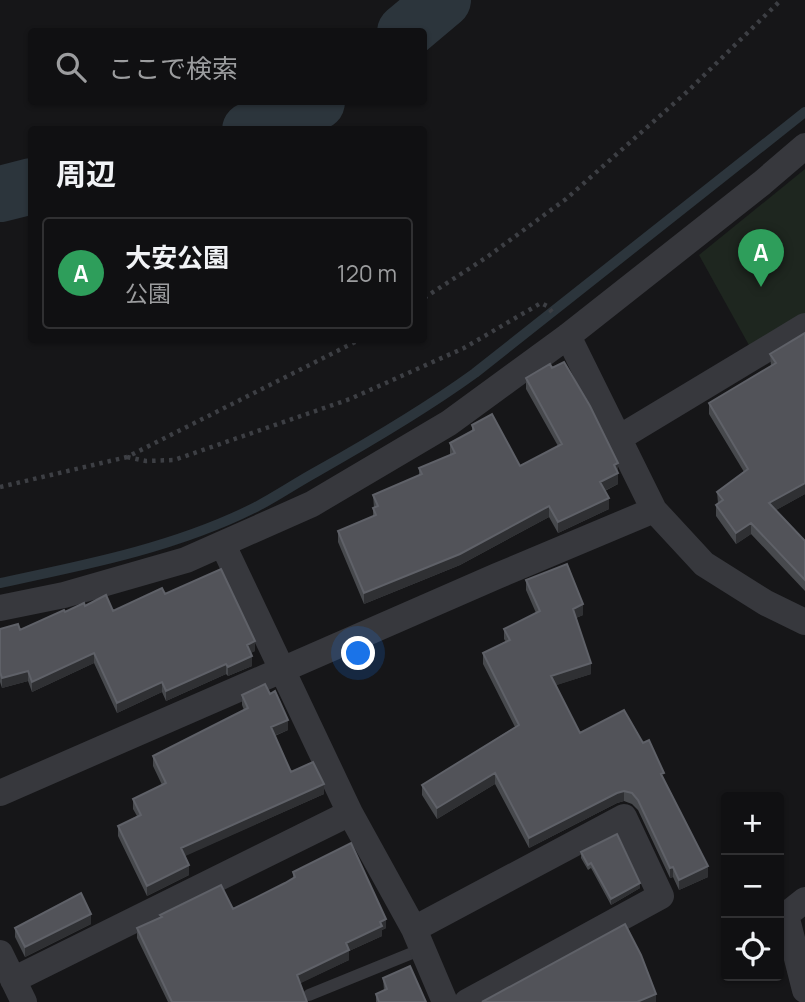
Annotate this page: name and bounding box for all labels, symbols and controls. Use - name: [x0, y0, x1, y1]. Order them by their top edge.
- search box: [28, 28, 427, 105]
- icon: search: [52, 48, 90, 86]
- text: ここで検索: [108, 50, 238, 86]
- text: 周辺: [56, 153, 116, 194]
- pin: A: [738, 229, 784, 287]
- text: 大安公園: [125, 239, 229, 275]
- text: A: [73, 257, 89, 289]
- text: 120 m: [337, 257, 397, 289]
- text: 公園: [125, 277, 171, 309]
- your location: [341, 636, 375, 670]
- map controls: [721, 792, 784, 981]
- button: +: [721, 792, 784, 855]
- button: −: [721, 855, 784, 918]
- button: locate: [721, 918, 784, 981]

